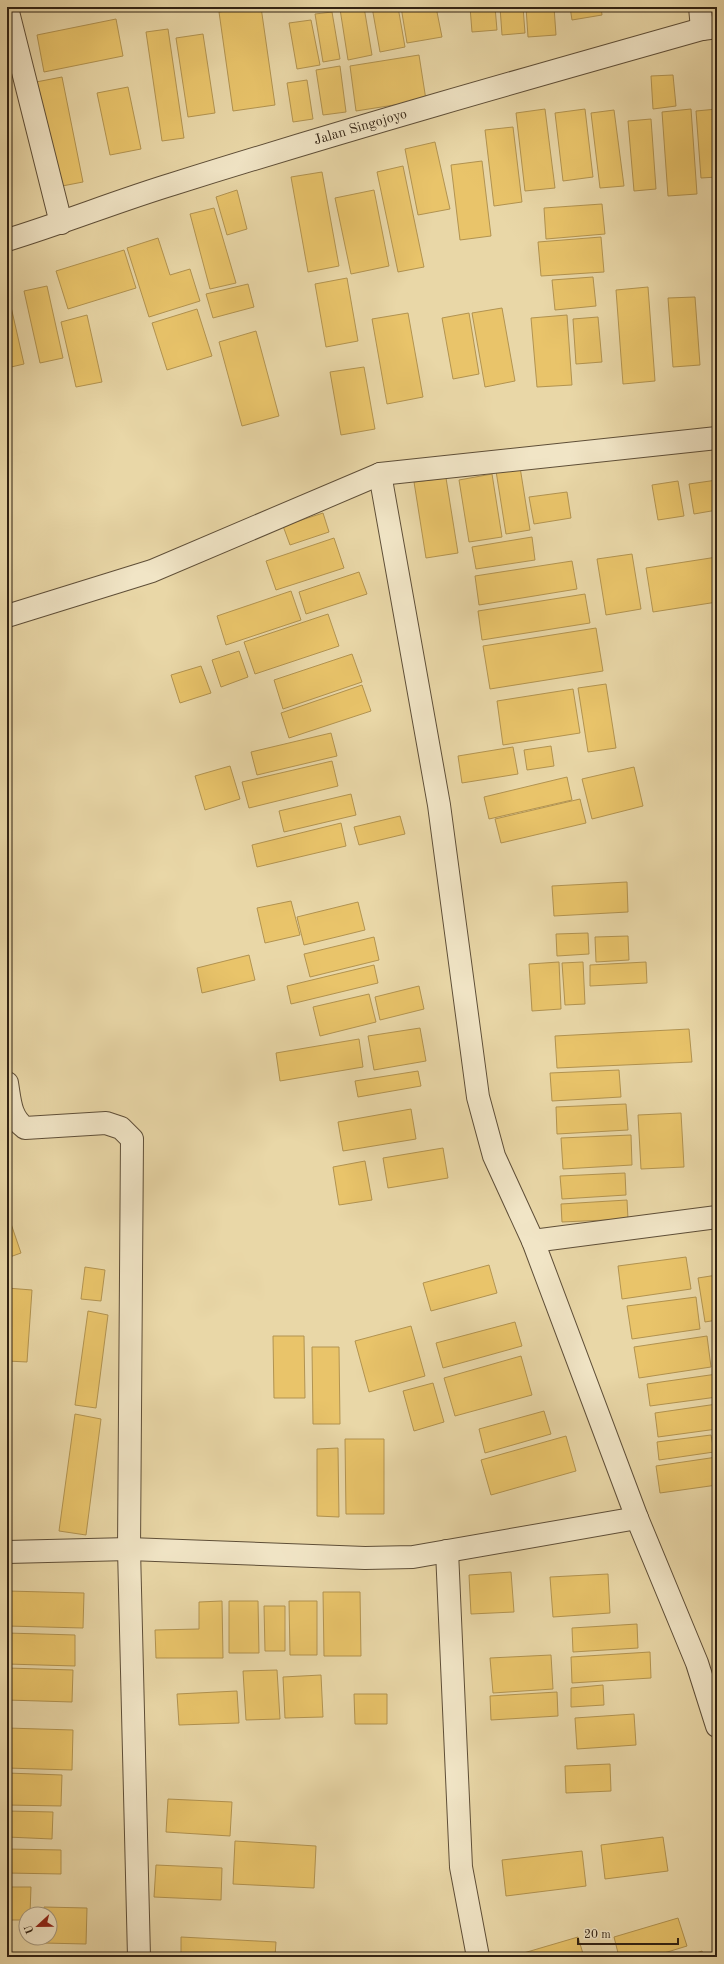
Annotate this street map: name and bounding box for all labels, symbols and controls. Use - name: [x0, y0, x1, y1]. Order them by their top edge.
- street label: Jalan Singojoyo: [312, 107, 409, 147]
- north arrow: [18, 1906, 58, 1946]
- scale bar: [578, 1920, 678, 1946]
- text: U: [23, 1923, 37, 1935]
- text: 20 m: [584, 1929, 611, 1941]

